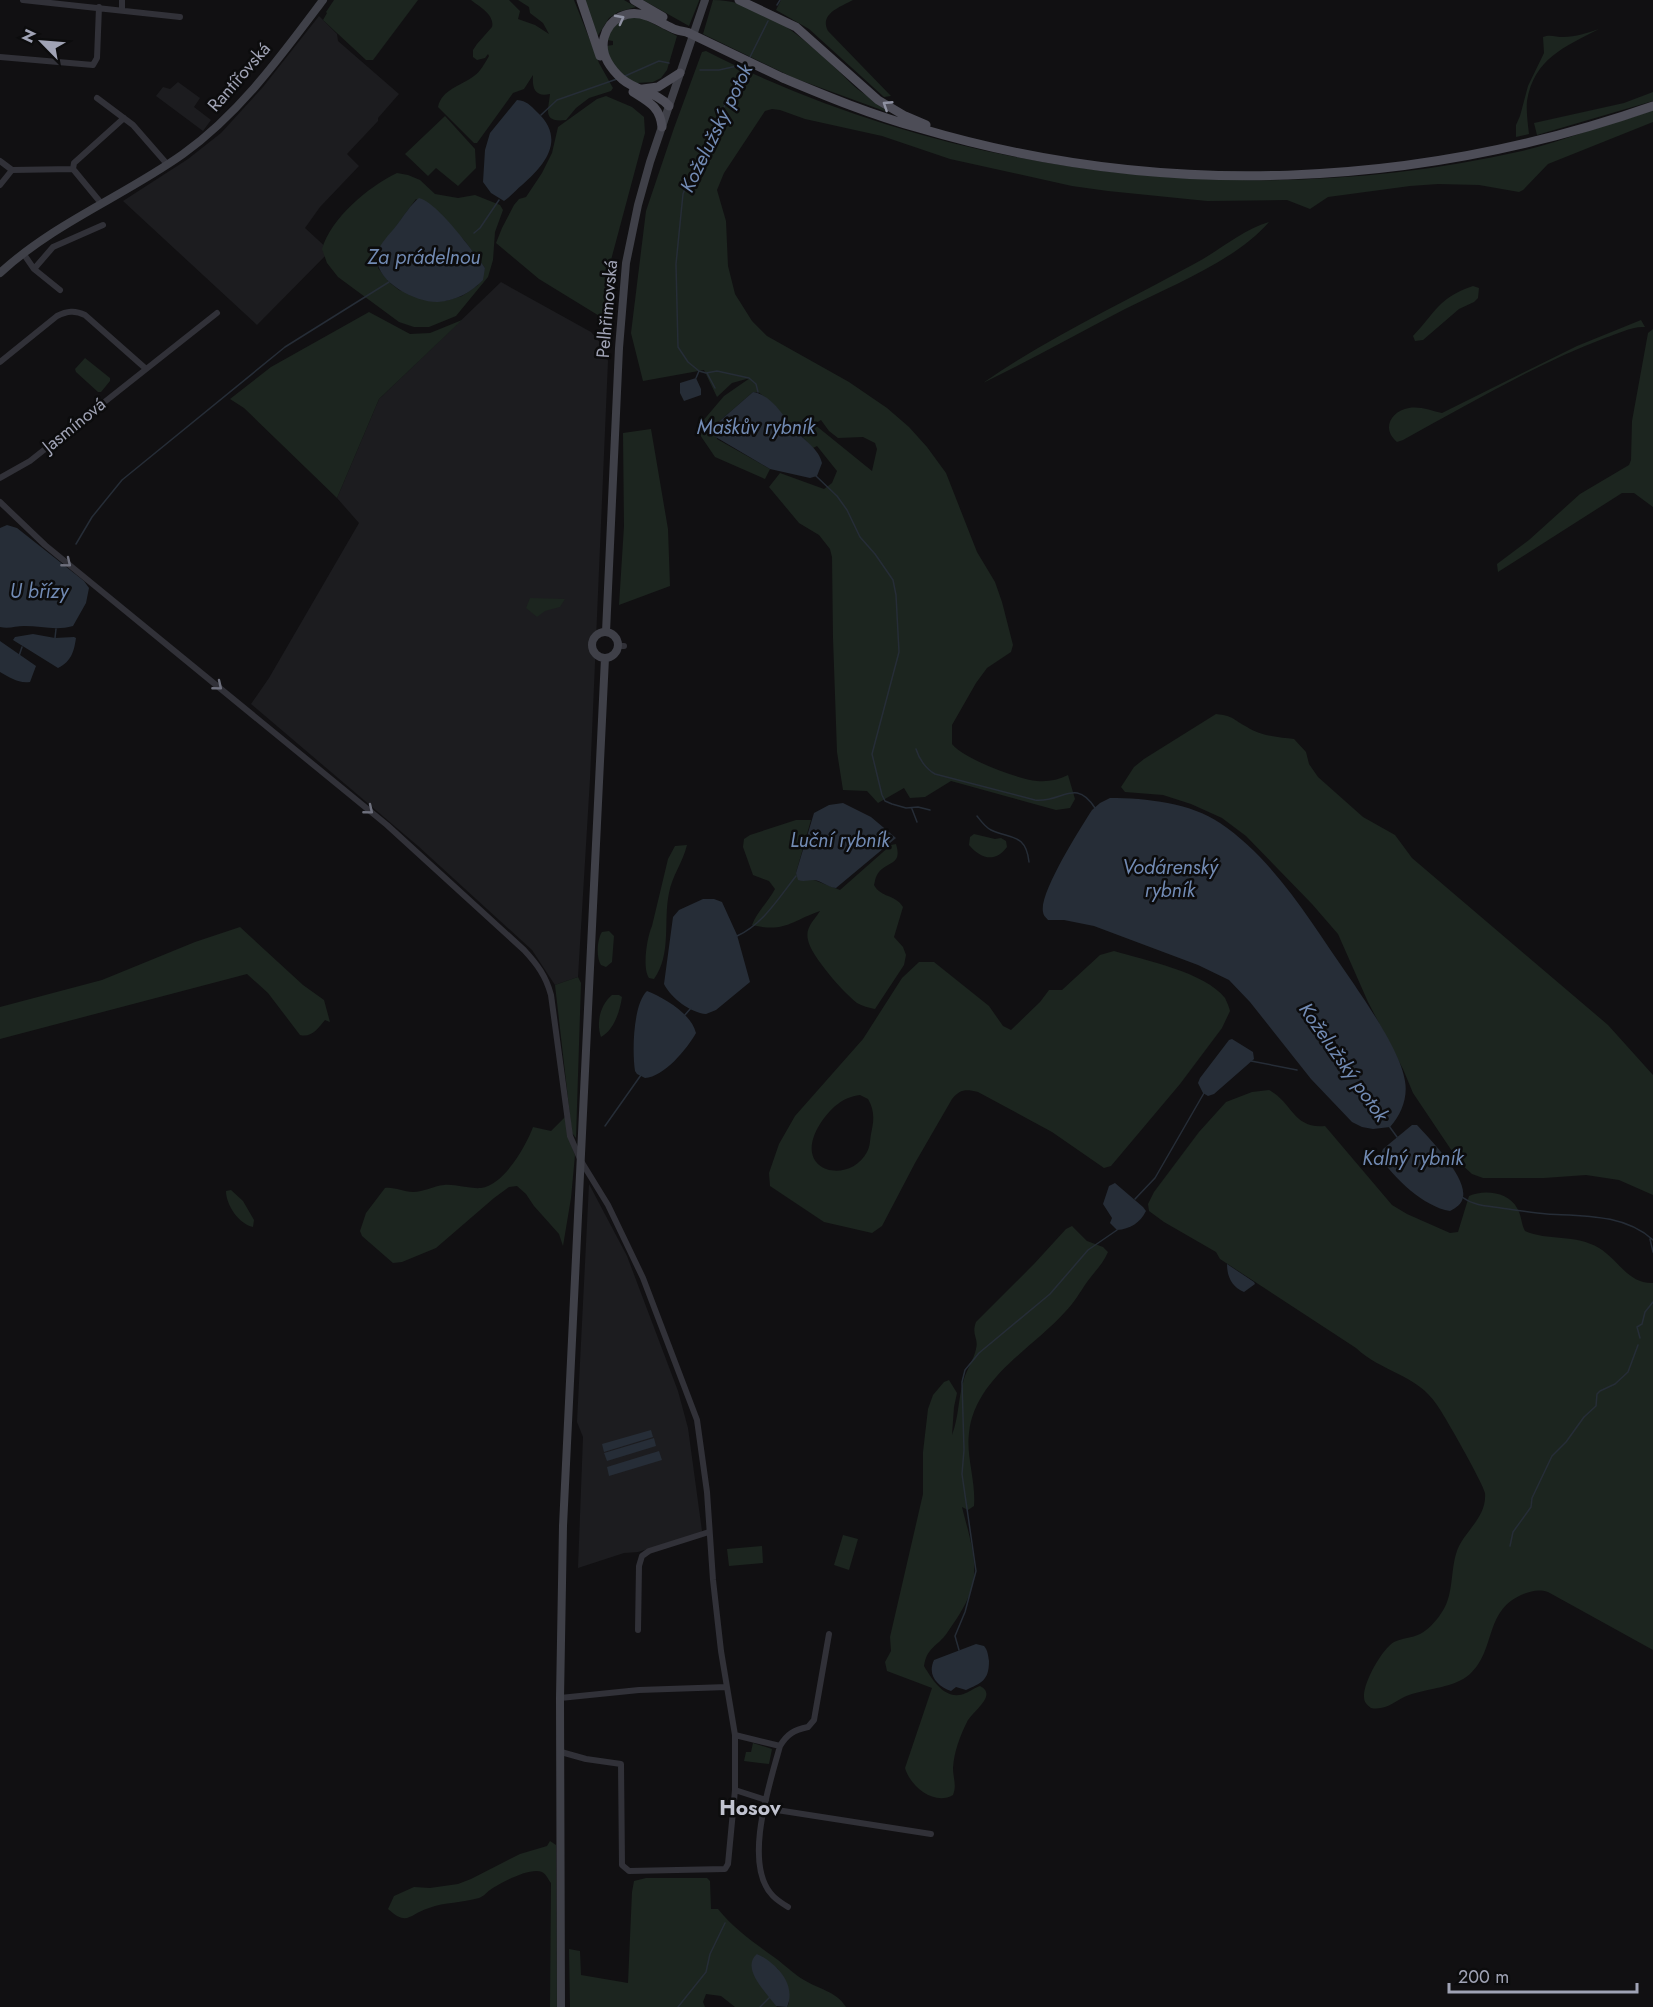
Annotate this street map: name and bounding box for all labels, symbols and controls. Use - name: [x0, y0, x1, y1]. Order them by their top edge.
- north arrow: [12, 12, 72, 72]
- one-way arrow: [614, 15, 624, 26]
- text: N: [16, 25, 42, 46]
- street label: Rantířovská: [201, 37, 277, 117]
- water label: Koželužský potok: [673, 58, 761, 197]
- one-way arrow: [882, 102, 893, 113]
- water label: Za prádelnou: [367, 243, 480, 272]
- street label: Pelhřimovská: [590, 259, 624, 359]
- street label: Jasmínová: [35, 391, 111, 460]
- water label: Maškův rybník: [697, 413, 817, 442]
- one-way arrow: [60, 556, 71, 567]
- water label: U břízy: [10, 577, 70, 606]
- one-way arrow: [211, 679, 222, 690]
- one-way arrow: [362, 803, 373, 814]
- water label: Luční rybník: [790, 826, 891, 855]
- water label: Vodárenský rybník: [1122, 853, 1219, 905]
- water label: Koželužský potok: [1292, 997, 1396, 1129]
- water label: Kalný rybník: [1362, 1144, 1465, 1173]
- district label: Hosov: [719, 1793, 782, 1823]
- scale bar: [1449, 1956, 1636, 1994]
- text: 200 m: [1458, 1964, 1509, 1990]

